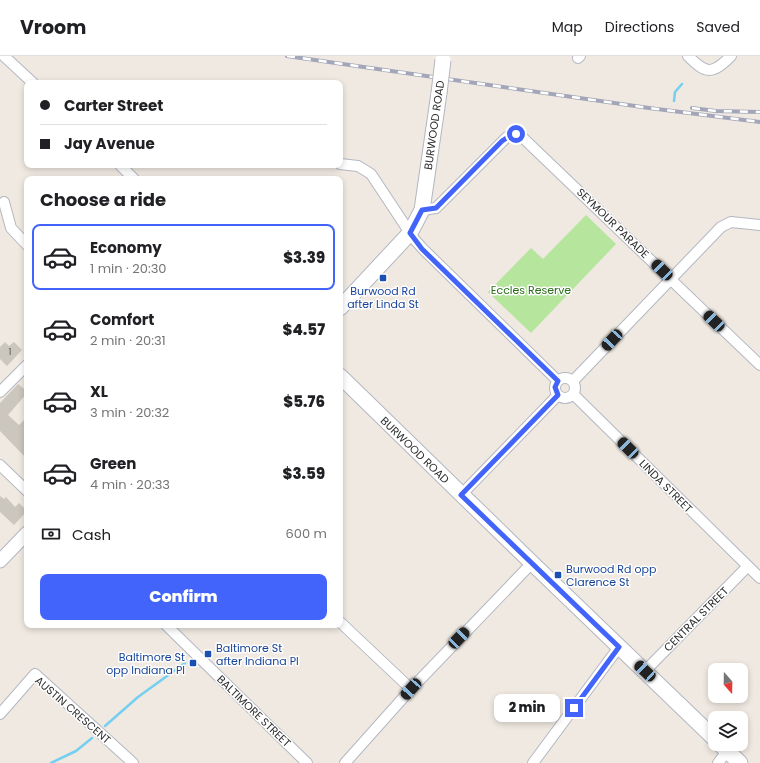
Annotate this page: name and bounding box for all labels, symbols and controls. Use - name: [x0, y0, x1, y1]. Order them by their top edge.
- text: Vroom: [20, 14, 86, 41]
- text: Map: [552, 17, 583, 37]
- text: Directions: [605, 17, 674, 37]
- text: Saved: [696, 17, 740, 37]
- street label: BURWOOD ROAD: [420, 79, 448, 171]
- text: Carter Street: [64, 95, 163, 116]
- route start: [507, 125, 525, 143]
- text: Jay Avenue: [64, 133, 155, 154]
- street label: SEYMOUR PARADE: [573, 184, 653, 262]
- text: Choose a ride: [40, 187, 166, 212]
- text: Economy: [90, 237, 162, 258]
- icon: car: [42, 239, 78, 275]
- text: $3.39: [283, 247, 325, 268]
- car: [649, 257, 675, 283]
- text: 1 min · 20:30: [90, 259, 166, 278]
- marker: Burwood Rd after Linda St: [378, 273, 388, 283]
- park label: Eccles Reserve: [491, 282, 571, 298]
- place label: Burwood Rd after Linda St: [347, 283, 419, 312]
- car: [701, 308, 727, 334]
- text: Comfort: [90, 309, 154, 330]
- icon: car: [42, 311, 78, 347]
- text: $4.57: [283, 319, 325, 340]
- car: [599, 327, 625, 353]
- text: 2 min · 20:31: [90, 331, 166, 350]
- house number: 1: [9, 346, 12, 358]
- text: XL: [90, 381, 108, 402]
- icon: car: [42, 383, 78, 419]
- text: $5.76: [283, 391, 325, 412]
- text: 3 min · 20:32: [90, 403, 169, 422]
- street label: BURWOOD ROAD: [377, 413, 453, 487]
- car: [615, 435, 641, 461]
- text: Green: [90, 453, 136, 474]
- icon: car: [42, 455, 78, 491]
- street label: LINDA STREET: [636, 456, 696, 516]
- text: $3.59: [283, 463, 325, 484]
- text: 4 min · 20:33: [90, 475, 170, 494]
- icon: cash: [40, 523, 62, 545]
- text: Cash: [72, 524, 111, 545]
- text: 600 m: [286, 524, 327, 543]
- place label: Burwood Rd opp Clarence St: [566, 561, 656, 590]
- marker: Burwood Rd opp Clarence St: [553, 570, 563, 580]
- button: Confirm: [40, 574, 327, 620]
- street label: CENTRAL STREET: [660, 583, 732, 655]
- car: [446, 625, 472, 651]
- place label: Baltimore St after Indiana Pl: [216, 640, 299, 669]
- place label: Baltimore St opp Indiana Pl: [106, 649, 185, 678]
- marker: Baltimore St after Indiana Pl: [203, 649, 213, 659]
- marker: Baltimore St opp Indiana Pl: [188, 658, 198, 668]
- car: [632, 658, 658, 684]
- north arrow: [708, 663, 748, 703]
- map controls: [708, 663, 748, 751]
- street label: BALTIMORE STREET: [213, 671, 295, 751]
- street label: AUSTIN CRESCENT: [32, 673, 114, 747]
- car: [399, 676, 423, 702]
- callout: 2 min: [494, 694, 560, 722]
- text: 2 min: [509, 698, 545, 717]
- route end: [565, 699, 583, 717]
- button: layers: [708, 711, 748, 751]

